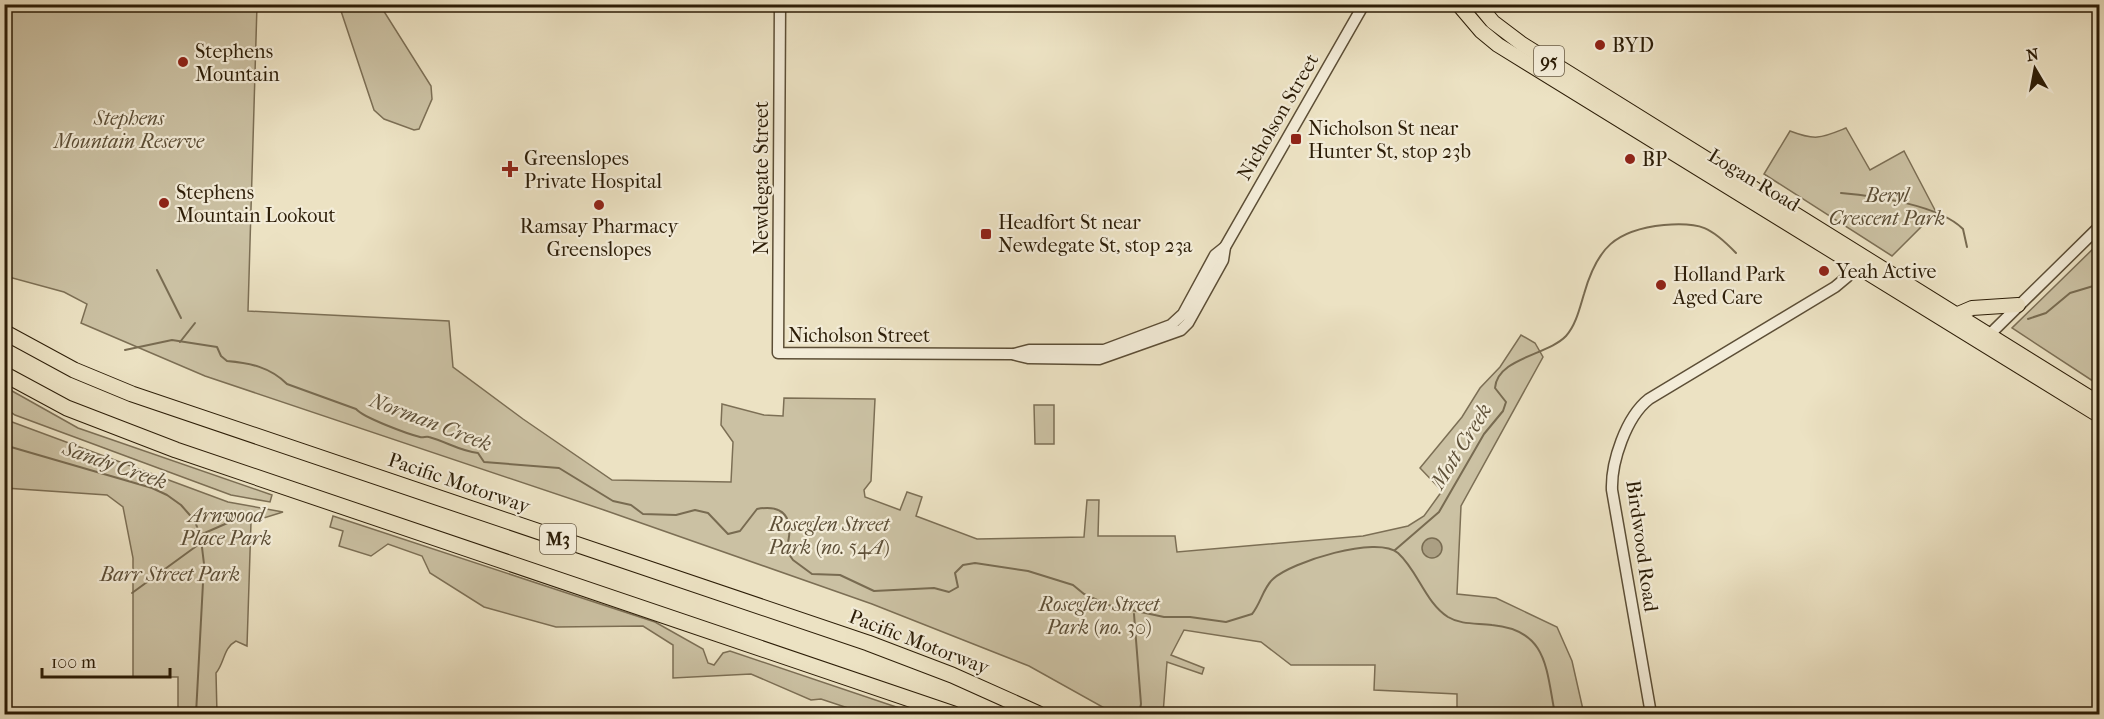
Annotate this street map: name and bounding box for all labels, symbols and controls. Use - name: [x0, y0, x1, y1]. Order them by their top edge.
- place label: BYD: [1612, 34, 1654, 57]
- marker: BYD: [1593, 38, 1607, 52]
- north arrow: [2005, 39, 2065, 99]
- place label: Stephens Mountain: [195, 40, 280, 86]
- text: N: [2025, 44, 2041, 65]
- road number: 95: [1534, 46, 1564, 76]
- street label: Nicholson Street: [1232, 50, 1324, 184]
- marker: Stephens Mountain: [176, 55, 190, 69]
- street label: Newdegate Street: [750, 101, 773, 255]
- park label: Stephens Mountain Reserve: [52, 107, 205, 153]
- place label: Nicholson St near Hunter St, stop 23b: [1308, 117, 1471, 163]
- marker: Nicholson St near Hunter St, stop 23b: [1289, 132, 1303, 146]
- street label: Logan Road: [1704, 144, 1805, 217]
- place label: Greenslopes Private Hospital: [524, 147, 663, 193]
- place label: BP: [1642, 148, 1667, 171]
- marker: BP: [1623, 152, 1637, 166]
- marker: Greenslopes Private Hospital: [501, 160, 519, 178]
- place label: Stephens Mountain Lookout: [176, 181, 336, 227]
- park label: Beryl Crescent Park: [1829, 184, 1945, 230]
- marker: Stephens Mountain Lookout: [157, 196, 171, 210]
- marker: Ramsay Pharmacy Greenslopes: [592, 198, 606, 212]
- place label: Headfort St near Newdegate St, stop 23a: [998, 211, 1193, 257]
- place label: Ramsay Pharmacy Greenslopes: [520, 215, 679, 261]
- marker: Headfort St near Newdegate St, stop 23a: [979, 227, 993, 241]
- place label: Yeah Active: [1835, 260, 1937, 283]
- place label: Holland Park Aged Care: [1672, 263, 1786, 309]
- marker: Yeah Active: [1817, 264, 1831, 278]
- marker: Holland Park Aged Care: [1654, 278, 1668, 292]
- street label: Nicholson Street: [788, 324, 930, 347]
- water label: Norman Creek: [366, 387, 495, 456]
- water label: Mott Creek: [1424, 399, 1497, 495]
- water label: Sandy Creek: [59, 436, 170, 494]
- street label: Pacific Motorway: [385, 448, 534, 518]
- street label: Birdwood Road: [1621, 479, 1663, 614]
- park label: Arnwood Place Park: [180, 504, 271, 550]
- park label: Roseglen Street Park (no. 54A): [767, 513, 891, 560]
- road number: M3: [540, 524, 576, 554]
- park label: Barr Street Park: [99, 563, 240, 586]
- park label: Roseglen Street Park (no. 30): [1037, 593, 1161, 639]
- street label: Pacific Motorway: [846, 605, 994, 680]
- scale bar: [42, 641, 170, 679]
- text: 100 m: [51, 652, 96, 673]

